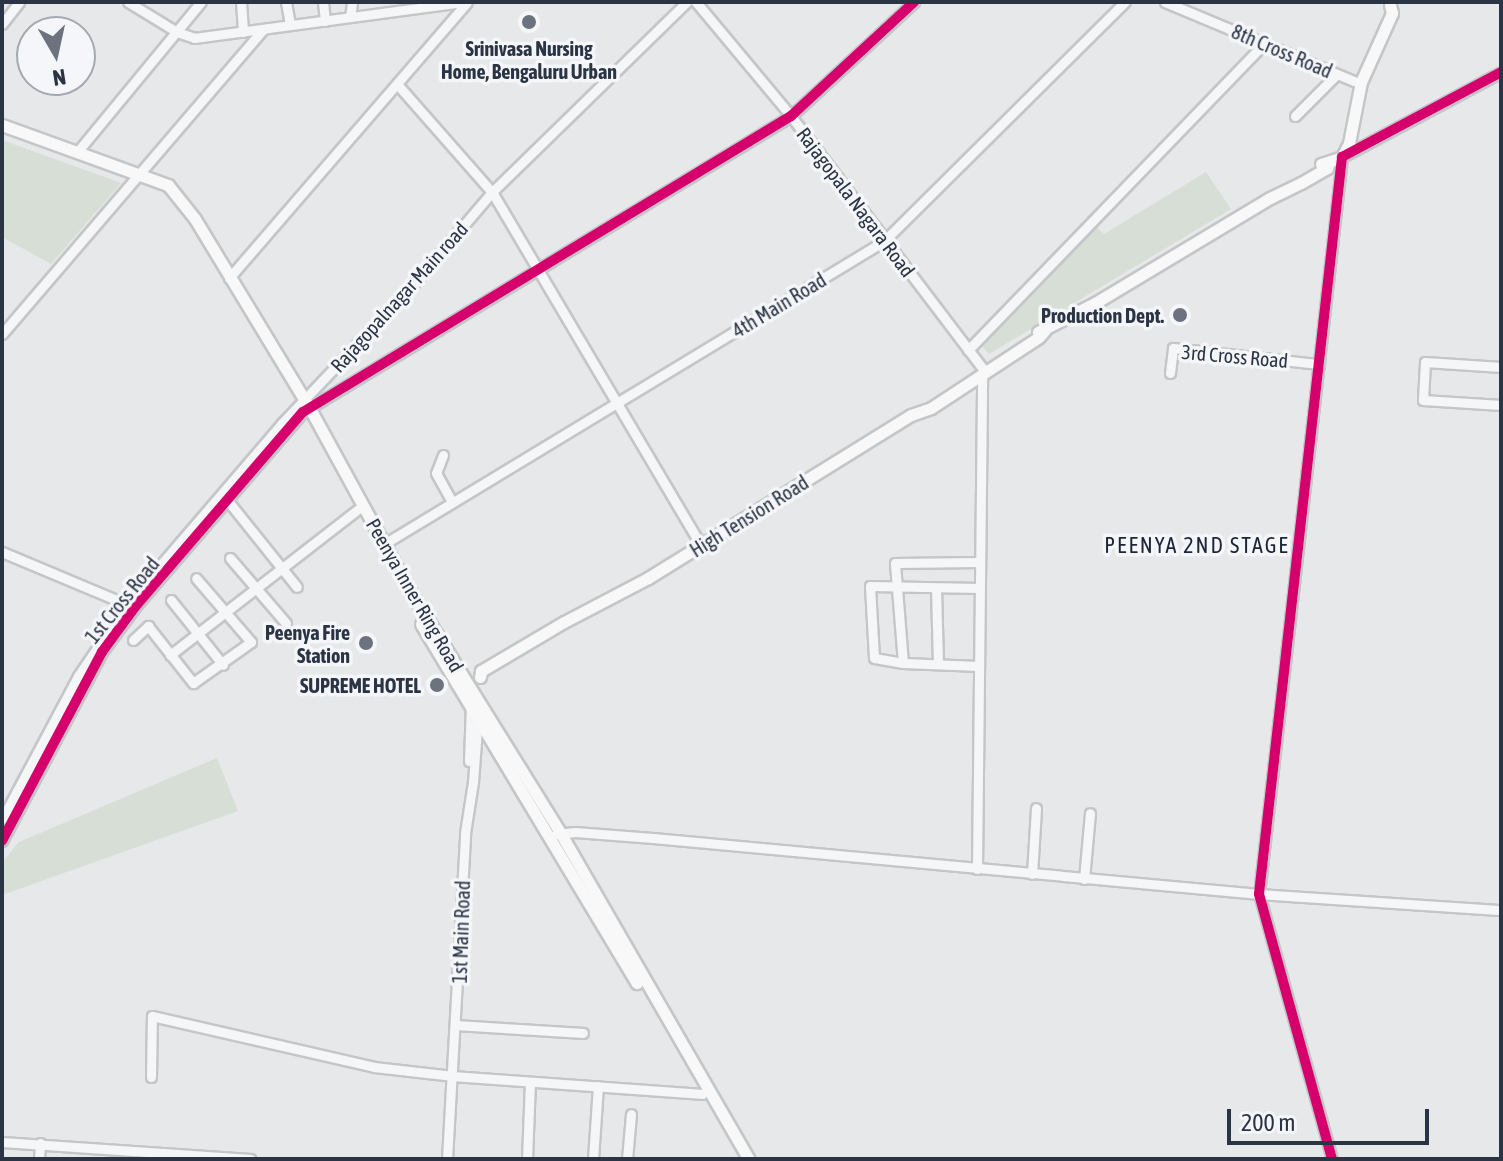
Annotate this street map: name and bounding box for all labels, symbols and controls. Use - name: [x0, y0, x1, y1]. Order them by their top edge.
- marker: Srinivasa Nursing Home, Bengaluru Urban: [518, 11, 540, 33]
- north arrow: [16, 16, 96, 96]
- street label: 8th Cross Road: [1228, 19, 1336, 83]
- place label: Srinivasa Nursing Home, Bengaluru Urban: [441, 36, 617, 83]
- text: N: [51, 64, 68, 92]
- street label: Rajagopala Nagara Road: [792, 122, 920, 282]
- street label: Rajagopalnagar Main road: [325, 217, 473, 377]
- street label: 4th Main Road: [728, 268, 830, 342]
- place label: Production Dept.: [1041, 303, 1164, 327]
- marker: Production Dept.: [1171, 306, 1189, 324]
- street label: 3rd Cross Road: [1181, 339, 1289, 373]
- street label: High Tension Road: [685, 470, 813, 562]
- street label: Peenya Inner Ring Road: [361, 514, 469, 676]
- district label: PEENYA 2ND STAGE: [1104, 533, 1290, 559]
- street label: 1st Cross Road: [80, 552, 164, 648]
- place label: Peenya Fire Station: [265, 620, 350, 667]
- marker: Peenya Fire Station: [357, 634, 375, 652]
- place label: SUPREME HOTEL: [300, 673, 421, 697]
- marker: SUPREME HOTEL: [428, 676, 446, 694]
- street label: 1st Main Road: [447, 880, 475, 984]
- scale bar: [1231, 1093, 1433, 1143]
- text: 200 m: [1241, 1109, 1295, 1136]

